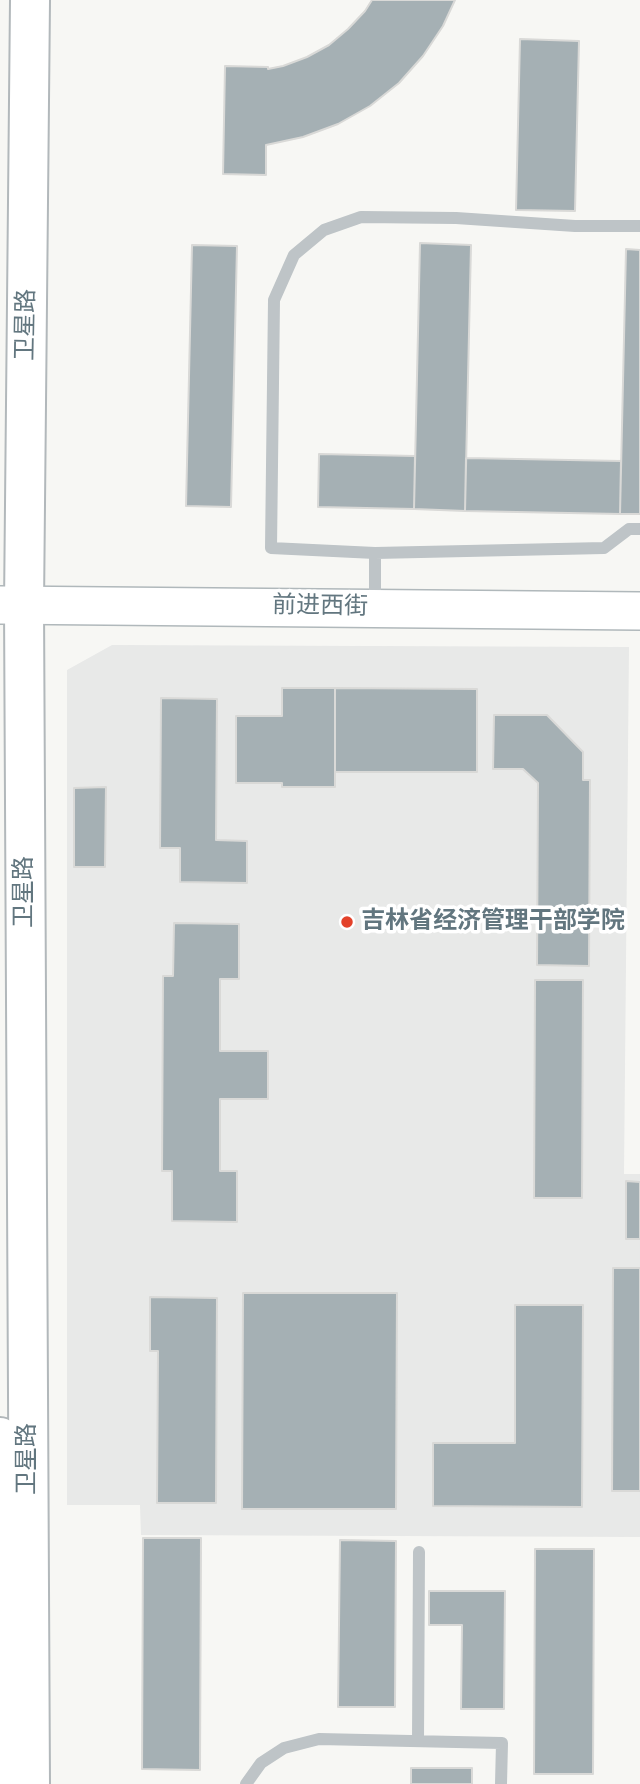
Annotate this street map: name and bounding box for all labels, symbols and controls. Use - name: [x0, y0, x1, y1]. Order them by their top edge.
- street label: 卫星路: [12, 289, 42, 361]
- street label: 前进西街: [272, 592, 368, 622]
- street label: 卫星路: [11, 856, 39, 928]
- place label: 吉林省经济管理干部学院: [361, 908, 625, 936]
- marker: 吉林省经济管理干部学院: [339, 914, 355, 930]
- street label: 卫星路: [14, 1423, 42, 1495]

